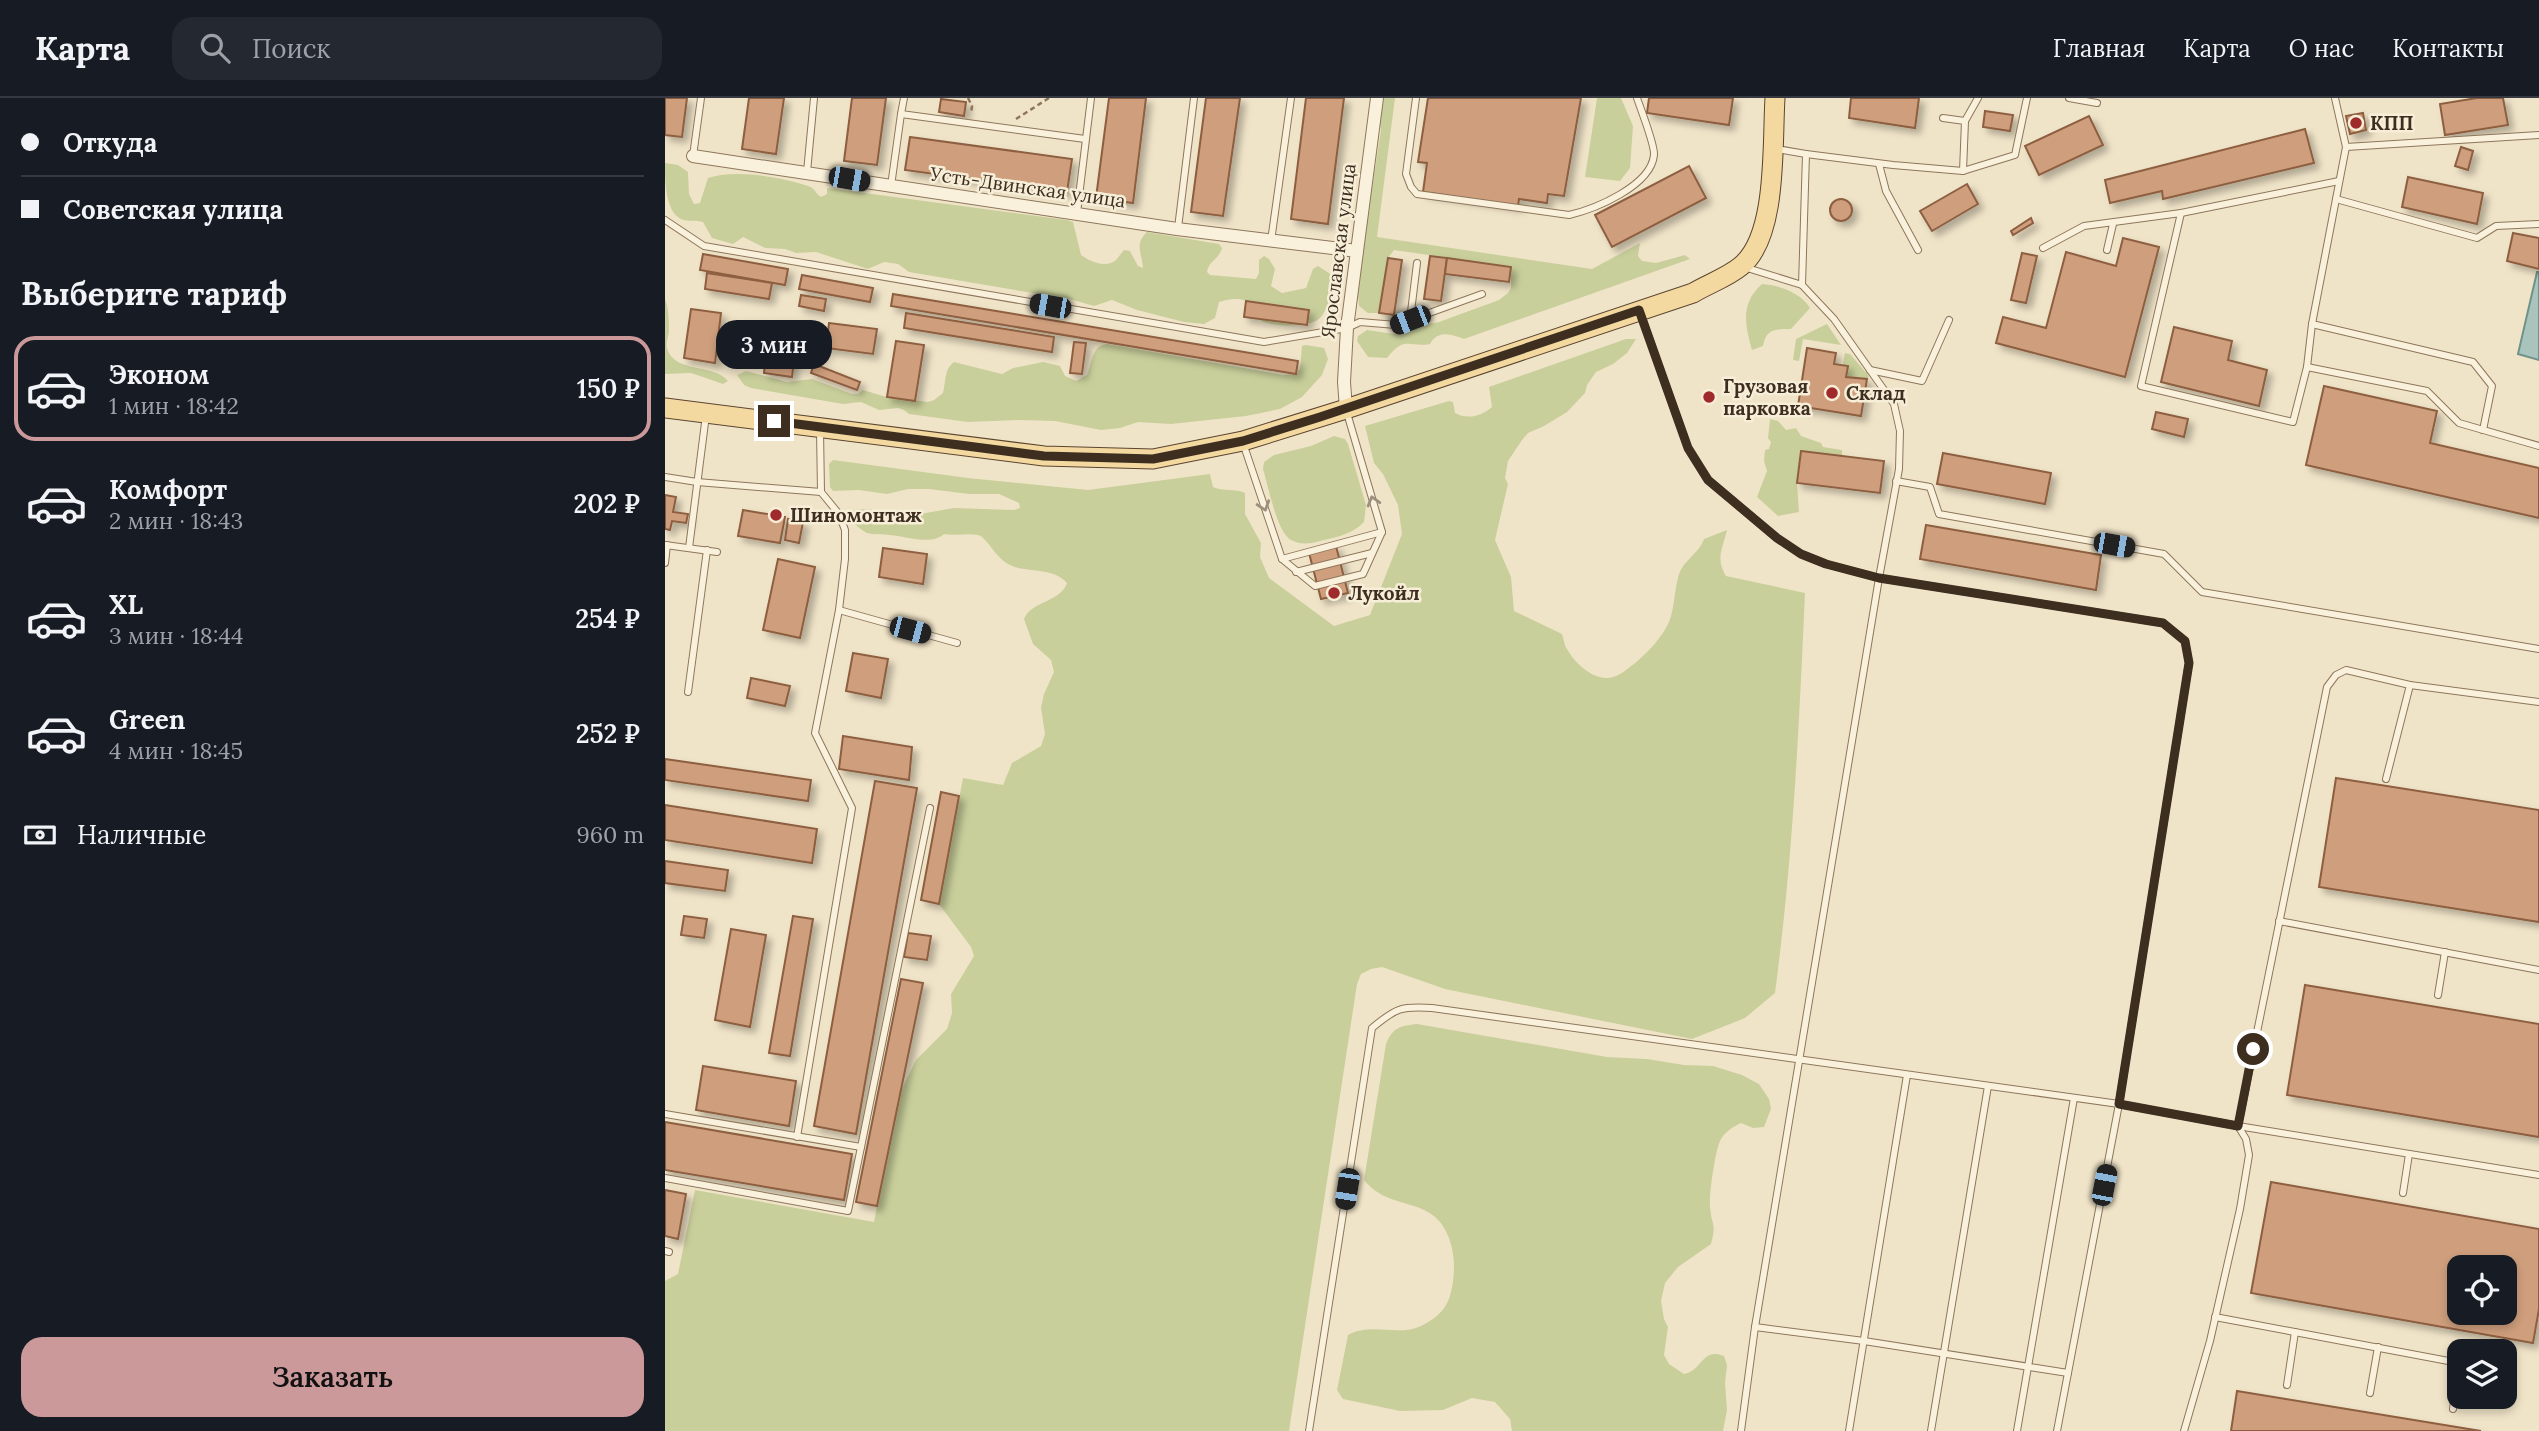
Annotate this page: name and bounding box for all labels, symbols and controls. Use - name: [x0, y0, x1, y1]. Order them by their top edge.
- search box: [172, 17, 662, 80]
- text: Карта: [35, 27, 130, 69]
- icon: search: [196, 29, 234, 67]
- text: Поиск: [252, 32, 331, 65]
- text: Главная: [2053, 33, 2145, 64]
- text: Карта: [2183, 33, 2251, 64]
- text: О нас: [2289, 33, 2354, 64]
- text: Контакты: [2392, 33, 2504, 64]
- place label: КПП: [2370, 111, 2414, 135]
- marker: КПП: [2348, 115, 2364, 131]
- text: Откуда: [63, 126, 157, 159]
- street label: Усть-Двинская улица: [928, 161, 1127, 213]
- street label: Ярославская улица: [1315, 162, 1361, 340]
- car: [827, 165, 872, 193]
- text: Советская улица: [63, 193, 283, 226]
- text: Выберите тариф: [21, 273, 287, 314]
- car: [1028, 292, 1073, 320]
- car: [1387, 303, 1434, 337]
- callout: 3 мин: [716, 320, 832, 368]
- text: 3 мин: [741, 330, 807, 359]
- icon: car: [25, 357, 88, 420]
- text: Эконом: [109, 358, 209, 391]
- text: 150 ₽: [577, 372, 640, 405]
- place label: Грузовая парковка: [1723, 374, 1811, 420]
- place label: Склад: [1846, 381, 1906, 405]
- marker: Склад: [1824, 385, 1840, 401]
- marker: Грузовая парковка: [1701, 389, 1717, 405]
- text: 1 мин · 18:42: [109, 391, 239, 420]
- route end: [758, 405, 790, 437]
- icon: car: [25, 472, 88, 535]
- text: Комфорт: [109, 473, 227, 506]
- text: 202 ₽: [573, 487, 640, 520]
- one-way arrow: [1366, 495, 1381, 507]
- one-way arrow: [1256, 499, 1270, 512]
- place label: Шиномонтаж: [790, 503, 922, 527]
- text: 2 мин · 18:43: [109, 506, 243, 535]
- marker: Шиномонтаж: [768, 507, 784, 523]
- car: [2092, 531, 2137, 559]
- place label: Лукойл: [1348, 581, 1420, 605]
- marker: Лукойл: [1326, 585, 1342, 601]
- icon: car: [25, 587, 88, 650]
- text: XL: [109, 588, 143, 621]
- text: 254 ₽: [575, 602, 640, 635]
- car: [887, 614, 934, 646]
- text: 3 мин · 18:44: [109, 621, 243, 650]
- icon: car: [25, 702, 88, 765]
- text: Green: [109, 703, 185, 736]
- text: 252 ₽: [576, 717, 640, 750]
- text: 4 мин · 18:45: [109, 736, 243, 765]
- icon: cash: [21, 816, 59, 854]
- text: Наличные: [77, 818, 206, 851]
- text: 960 m: [577, 820, 644, 849]
- route start: [2237, 1033, 2269, 1065]
- car: [2090, 1162, 2119, 1208]
- car: [1334, 1167, 1361, 1211]
- map controls: [2447, 1255, 2517, 1409]
- button: locate: [2447, 1255, 2517, 1325]
- button: Заказать: [21, 1337, 644, 1417]
- button: layers: [2447, 1339, 2517, 1409]

